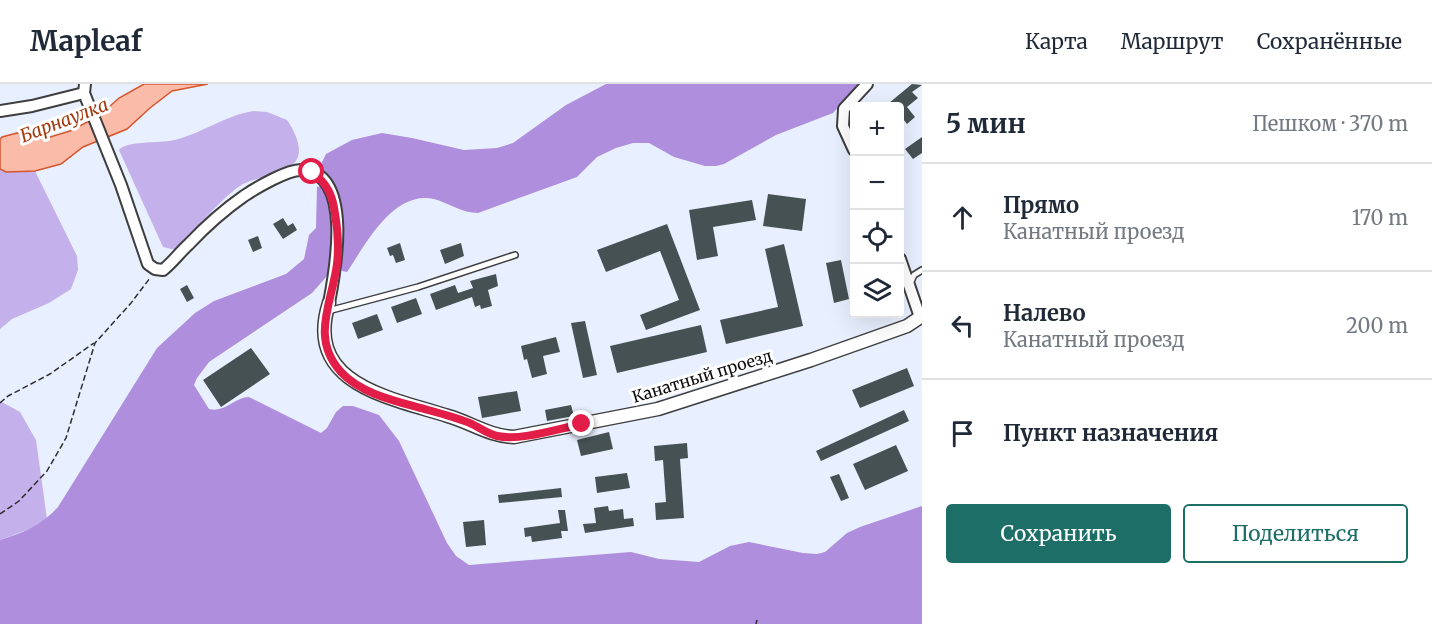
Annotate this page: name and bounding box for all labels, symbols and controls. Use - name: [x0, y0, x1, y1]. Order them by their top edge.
- text: Mapleaf: [30, 23, 142, 59]
- text: Карта: [1025, 28, 1088, 55]
- text: Маршрут: [1121, 28, 1224, 55]
- text: Сохранённые: [1257, 28, 1402, 55]
- water label: Барнаулка: [17, 93, 111, 147]
- map controls: [850, 102, 904, 318]
- button: +: [850, 102, 904, 156]
- text: 5 мин: [946, 107, 1026, 140]
- text: Пешком · 370 m: [1252, 111, 1408, 136]
- button: −: [850, 156, 904, 210]
- route start: [298, 158, 324, 184]
- text: Прямо: [1003, 191, 1079, 219]
- icon: ahead: [946, 201, 979, 234]
- text: 170 m: [1352, 205, 1408, 230]
- button: locate: [850, 210, 904, 264]
- text: Канатный проезд: [1003, 219, 1185, 244]
- button: layers: [850, 264, 904, 318]
- text: Налево: [1003, 299, 1086, 327]
- icon: left: [946, 309, 979, 342]
- text: 200 m: [1346, 313, 1408, 338]
- text: Канатный проезд: [1003, 327, 1185, 352]
- street label: Канатный проезд: [630, 345, 774, 407]
- route end: [568, 410, 594, 436]
- icon: arrive: [946, 417, 979, 450]
- text: Пункт назначения: [1003, 419, 1218, 447]
- button: Сохранить: [946, 504, 1171, 563]
- button: Поделиться: [1183, 504, 1408, 563]

